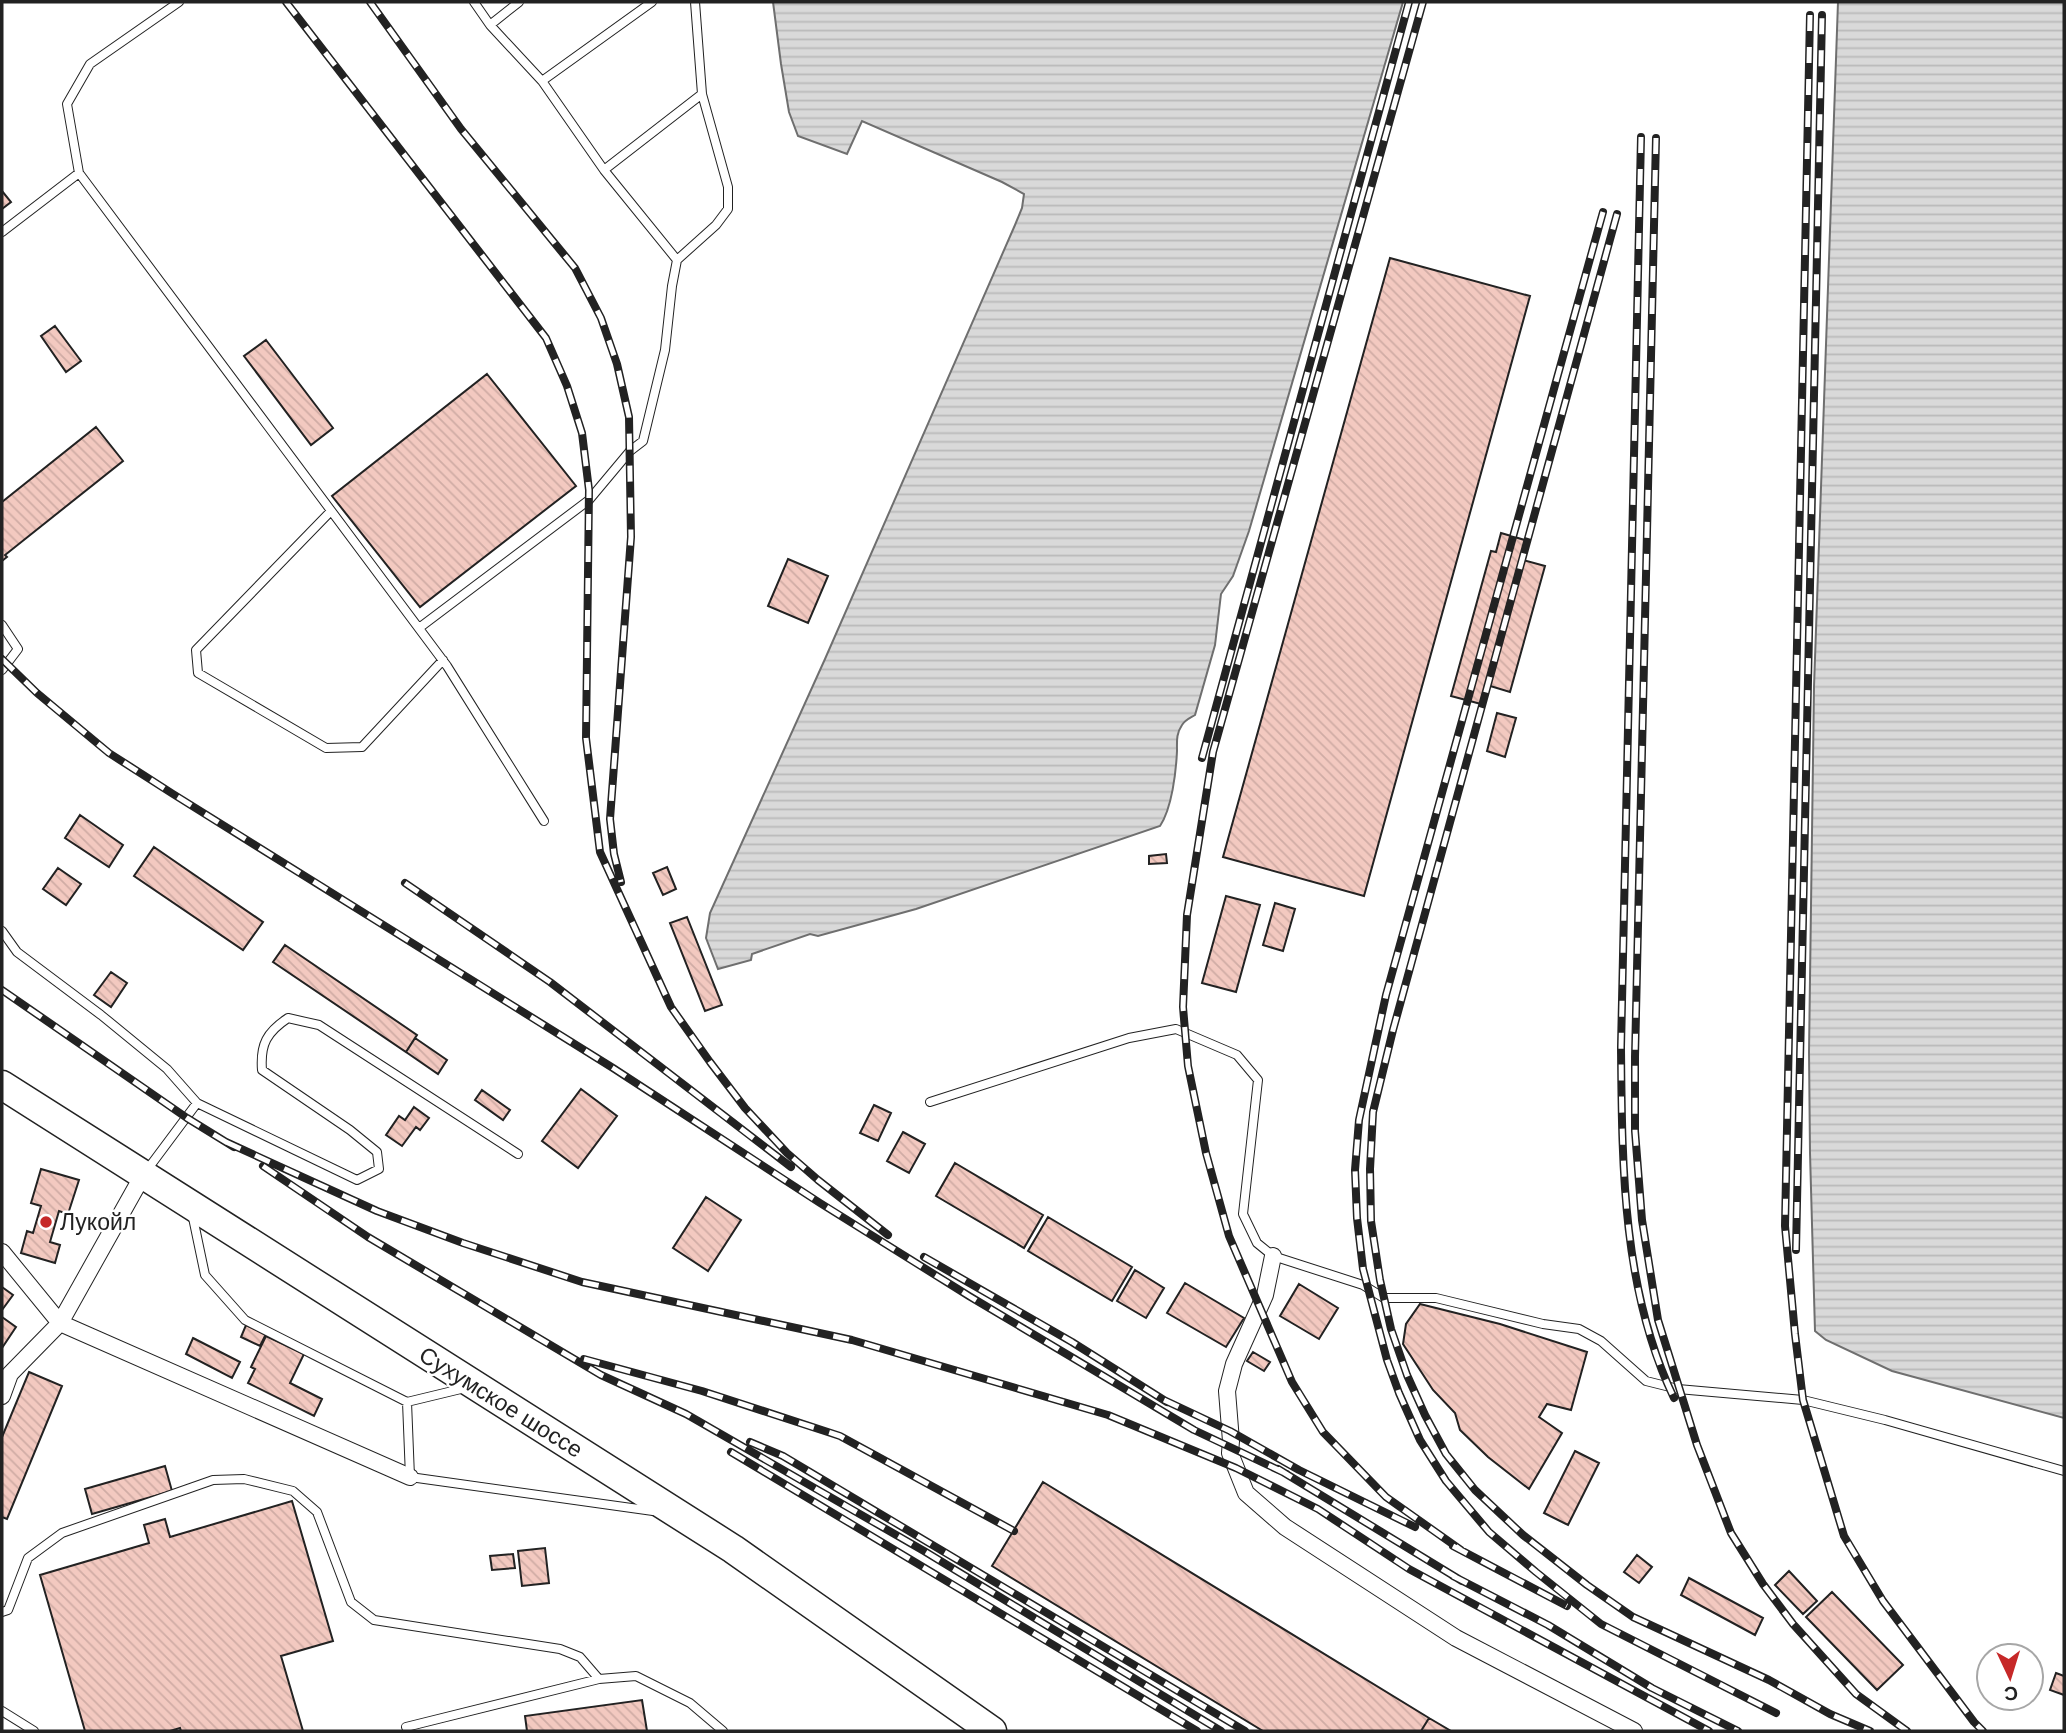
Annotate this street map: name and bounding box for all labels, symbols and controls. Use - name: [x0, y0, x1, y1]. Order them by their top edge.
- place label: Лукойл: [60, 1209, 136, 1235]
- marker: Лукойл: [38, 1214, 54, 1230]
- street label: Сухумское шоссе: [415, 1341, 587, 1463]
- north arrow: [1975, 1642, 2045, 1712]
- text: С: [2003, 1683, 2019, 1704]

